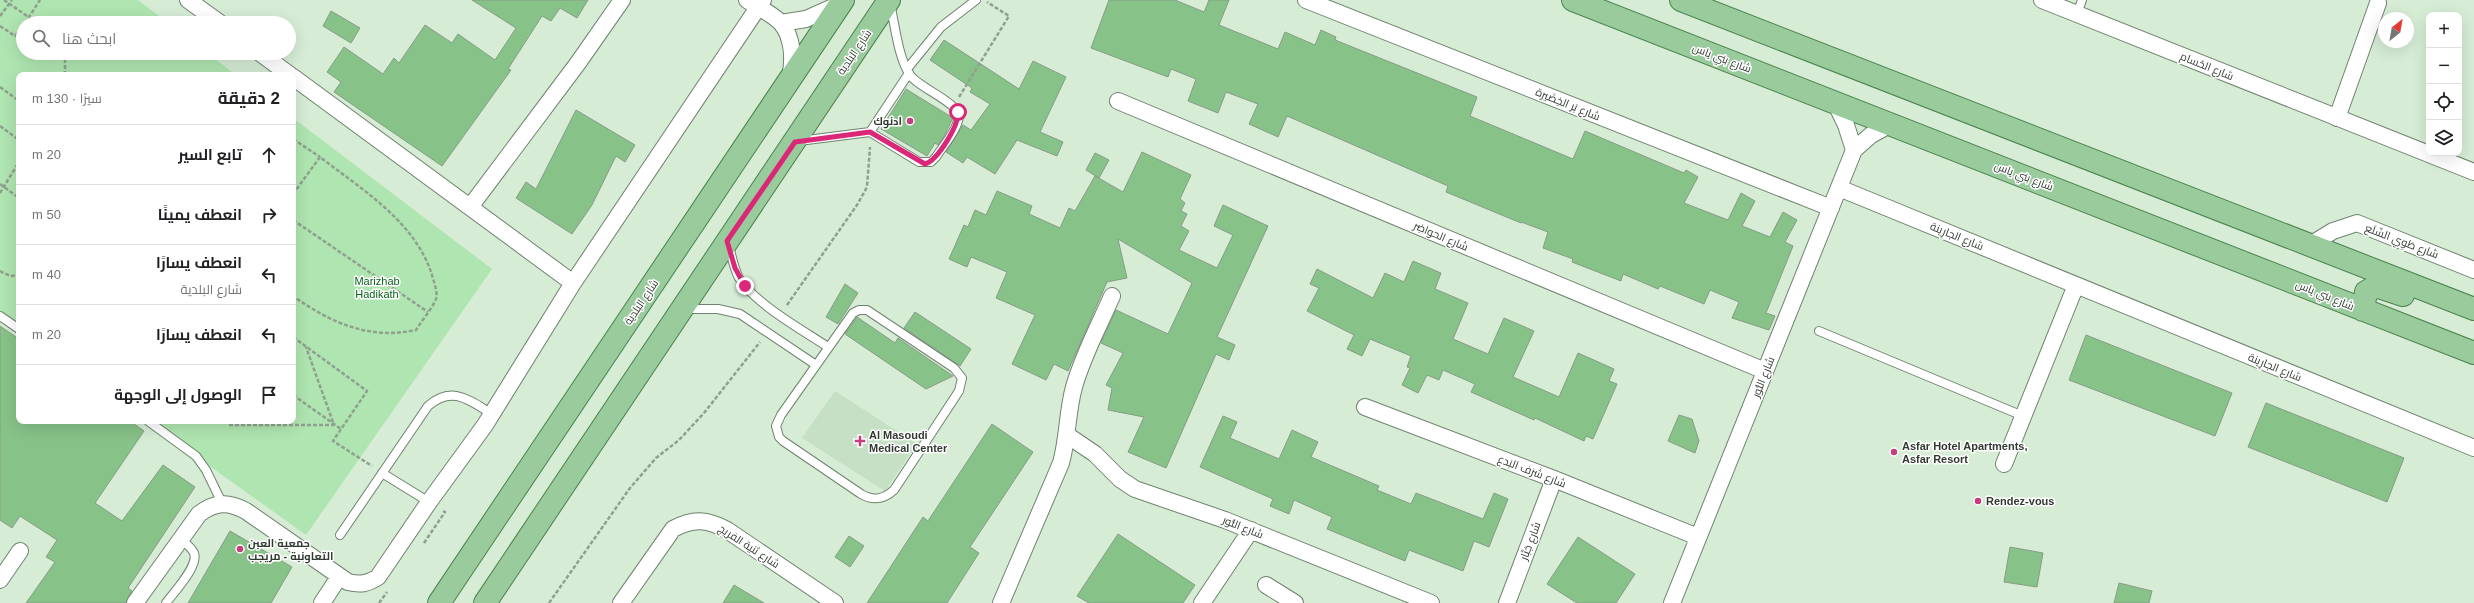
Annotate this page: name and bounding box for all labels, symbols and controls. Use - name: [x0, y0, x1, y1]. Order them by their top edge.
- north arrow: [2378, 12, 2414, 48]
- map controls: [2426, 12, 2462, 156]
- button: +: [2426, 12, 2462, 48]
- search box: [16, 16, 296, 60]
- icon: search: [30, 27, 52, 49]
- street label: شارع البلدية: [834, 27, 875, 78]
- text: ابحث هنا: [62, 30, 116, 47]
- street label: شارع بني ياس: [1690, 41, 1753, 78]
- button: −: [2426, 48, 2462, 84]
- street label: شارع الحُسام: [2178, 50, 2235, 84]
- button: locate: [2426, 84, 2462, 120]
- street label: شارع بَر الخِضَيرة: [1533, 86, 1602, 124]
- text: 2 دقيقة: [218, 89, 280, 108]
- text: سيرًا · 130 m: [32, 91, 102, 106]
- route start: [949, 103, 967, 121]
- place label: ادنوك: [874, 115, 902, 129]
- marker: ادنوك: [905, 116, 915, 126]
- button: layers: [2426, 120, 2462, 156]
- icon: ahead: [258, 144, 280, 166]
- text: تابع السير: [178, 146, 242, 163]
- text: 20 m: [32, 147, 61, 162]
- street label: شارع بني ياس: [1992, 159, 2055, 196]
- icon: right: [258, 204, 280, 226]
- text: انعطف يمينًا: [158, 206, 242, 223]
- text: 50 m: [32, 207, 61, 222]
- street label: شارع الحواضِر: [1410, 219, 1470, 255]
- street label: شارع الجارِينة: [1928, 220, 1985, 254]
- street label: شارع طَوِي السِّلَع: [2363, 221, 2441, 263]
- text: انعطف يسارًا: [156, 254, 242, 271]
- icon: left: [258, 264, 280, 286]
- text: 40 m: [32, 267, 61, 282]
- park label: Marizhab Hadikath: [354, 275, 400, 300]
- street label: شارع البلدية: [621, 277, 662, 328]
- route end: [736, 277, 754, 295]
- street label: شارع بني ياس: [2293, 278, 2356, 315]
- text: شارع البلدية: [180, 282, 242, 297]
- icon: left: [258, 324, 280, 346]
- text: انعطف يسارًا: [156, 326, 242, 343]
- text: 20 m: [32, 327, 61, 342]
- street label: شارع الجارِينة: [2246, 351, 2303, 385]
- street label: شارع النُّور: [1749, 355, 1778, 401]
- icon: arrive: [258, 384, 280, 406]
- text: الوصول إلى الوجهة: [114, 386, 242, 403]
- place label: Al Masoudi Medical Center: [869, 429, 948, 454]
- marker: Al Masoudi Medical Center: [854, 435, 866, 447]
- place label: Asfar Hotel Apartments, Asfar Resort: [1902, 440, 2028, 465]
- marker: Asfar Hotel Apartments, Asfar Resort: [1889, 447, 1899, 457]
- street label: شارع شَرَف البَدع: [1495, 452, 1568, 491]
- place label: Rendez-vous: [1986, 495, 2054, 507]
- marker: Rendez-vous: [1973, 496, 1983, 506]
- street label: شارع النُّور: [1219, 513, 1265, 542]
- street label: شارع جَبَّار: [1517, 520, 1545, 563]
- street label: شارع ثنية الفريج: [715, 522, 782, 572]
- place label: جمعية العبن التعاونبة - مريجب: [248, 537, 333, 564]
- marker: جمعية العبن التعاونبة - مريجب: [235, 544, 245, 554]

